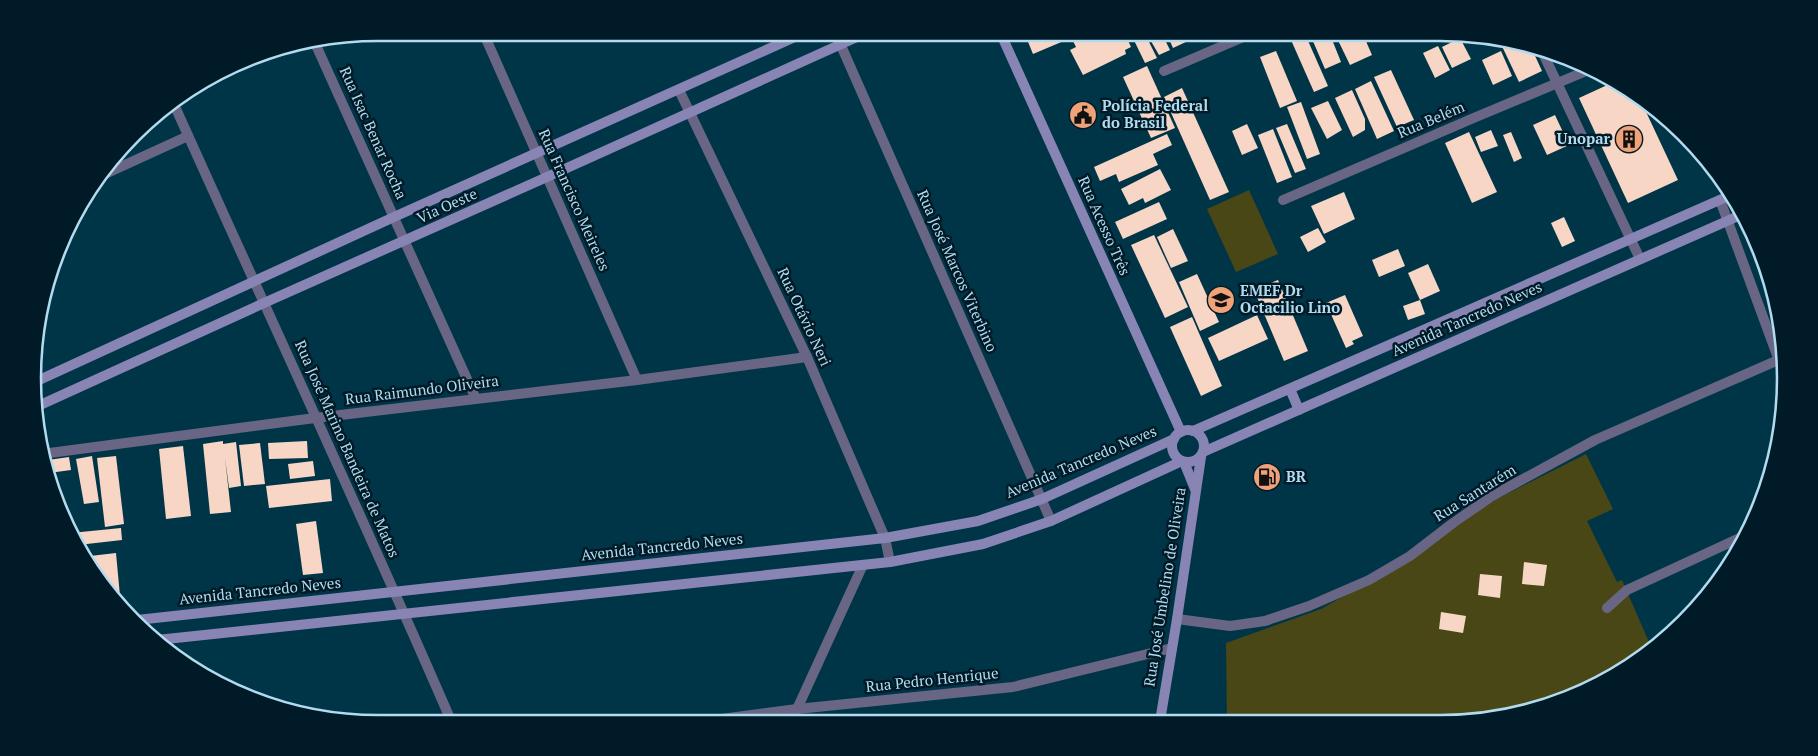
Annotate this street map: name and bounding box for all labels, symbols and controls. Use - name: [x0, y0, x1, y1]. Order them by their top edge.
- street label: Rua Isac Benar Rocha: [336, 63, 412, 202]
- place label: Polícia Federal do Brasil: [1102, 95, 1208, 132]
- street label: Rua Belém: [1394, 96, 1467, 142]
- public building icon: Polícia Federal do Brasil: [1068, 100, 1098, 130]
- building icon: Unopar: [1614, 124, 1644, 154]
- street label: Rua Francisco Meireles: [535, 125, 615, 274]
- place label: Unopar: [1557, 128, 1611, 148]
- street label: Rua Acesso Três: [1074, 173, 1136, 278]
- street label: Via Oeste: [413, 183, 480, 227]
- street label: Rua José Marcos Viterbino: [913, 187, 1003, 355]
- street label: Rua Otávio Neri: [773, 264, 836, 369]
- street label: Avenida Tancredo Neves: [1388, 276, 1545, 360]
- place label: EMEF Dr Octacilio Lino: [1240, 280, 1340, 317]
- school or university icon: EMEF Dr Octacilio Lino: [1206, 285, 1236, 315]
- street label: Rua José Marino Bandeira de Matos: [291, 337, 405, 560]
- street label: Rua Raimundo Oliveira: [344, 370, 500, 408]
- street label: Avenida Tancredo Neves: [1002, 420, 1159, 502]
- street label: Rua Santarém: [1430, 459, 1519, 525]
- fuel station icon: BR: [1252, 462, 1282, 492]
- place label: BR: [1286, 466, 1307, 486]
- street label: Rua José Umbelino de Oliveira: [1138, 485, 1190, 688]
- street label: Avenida Tancredo Neves: [580, 528, 744, 564]
- street label: Avenida Tancredo Neves: [178, 572, 342, 608]
- street label: Rua Pedro Henrique: [864, 662, 999, 696]

